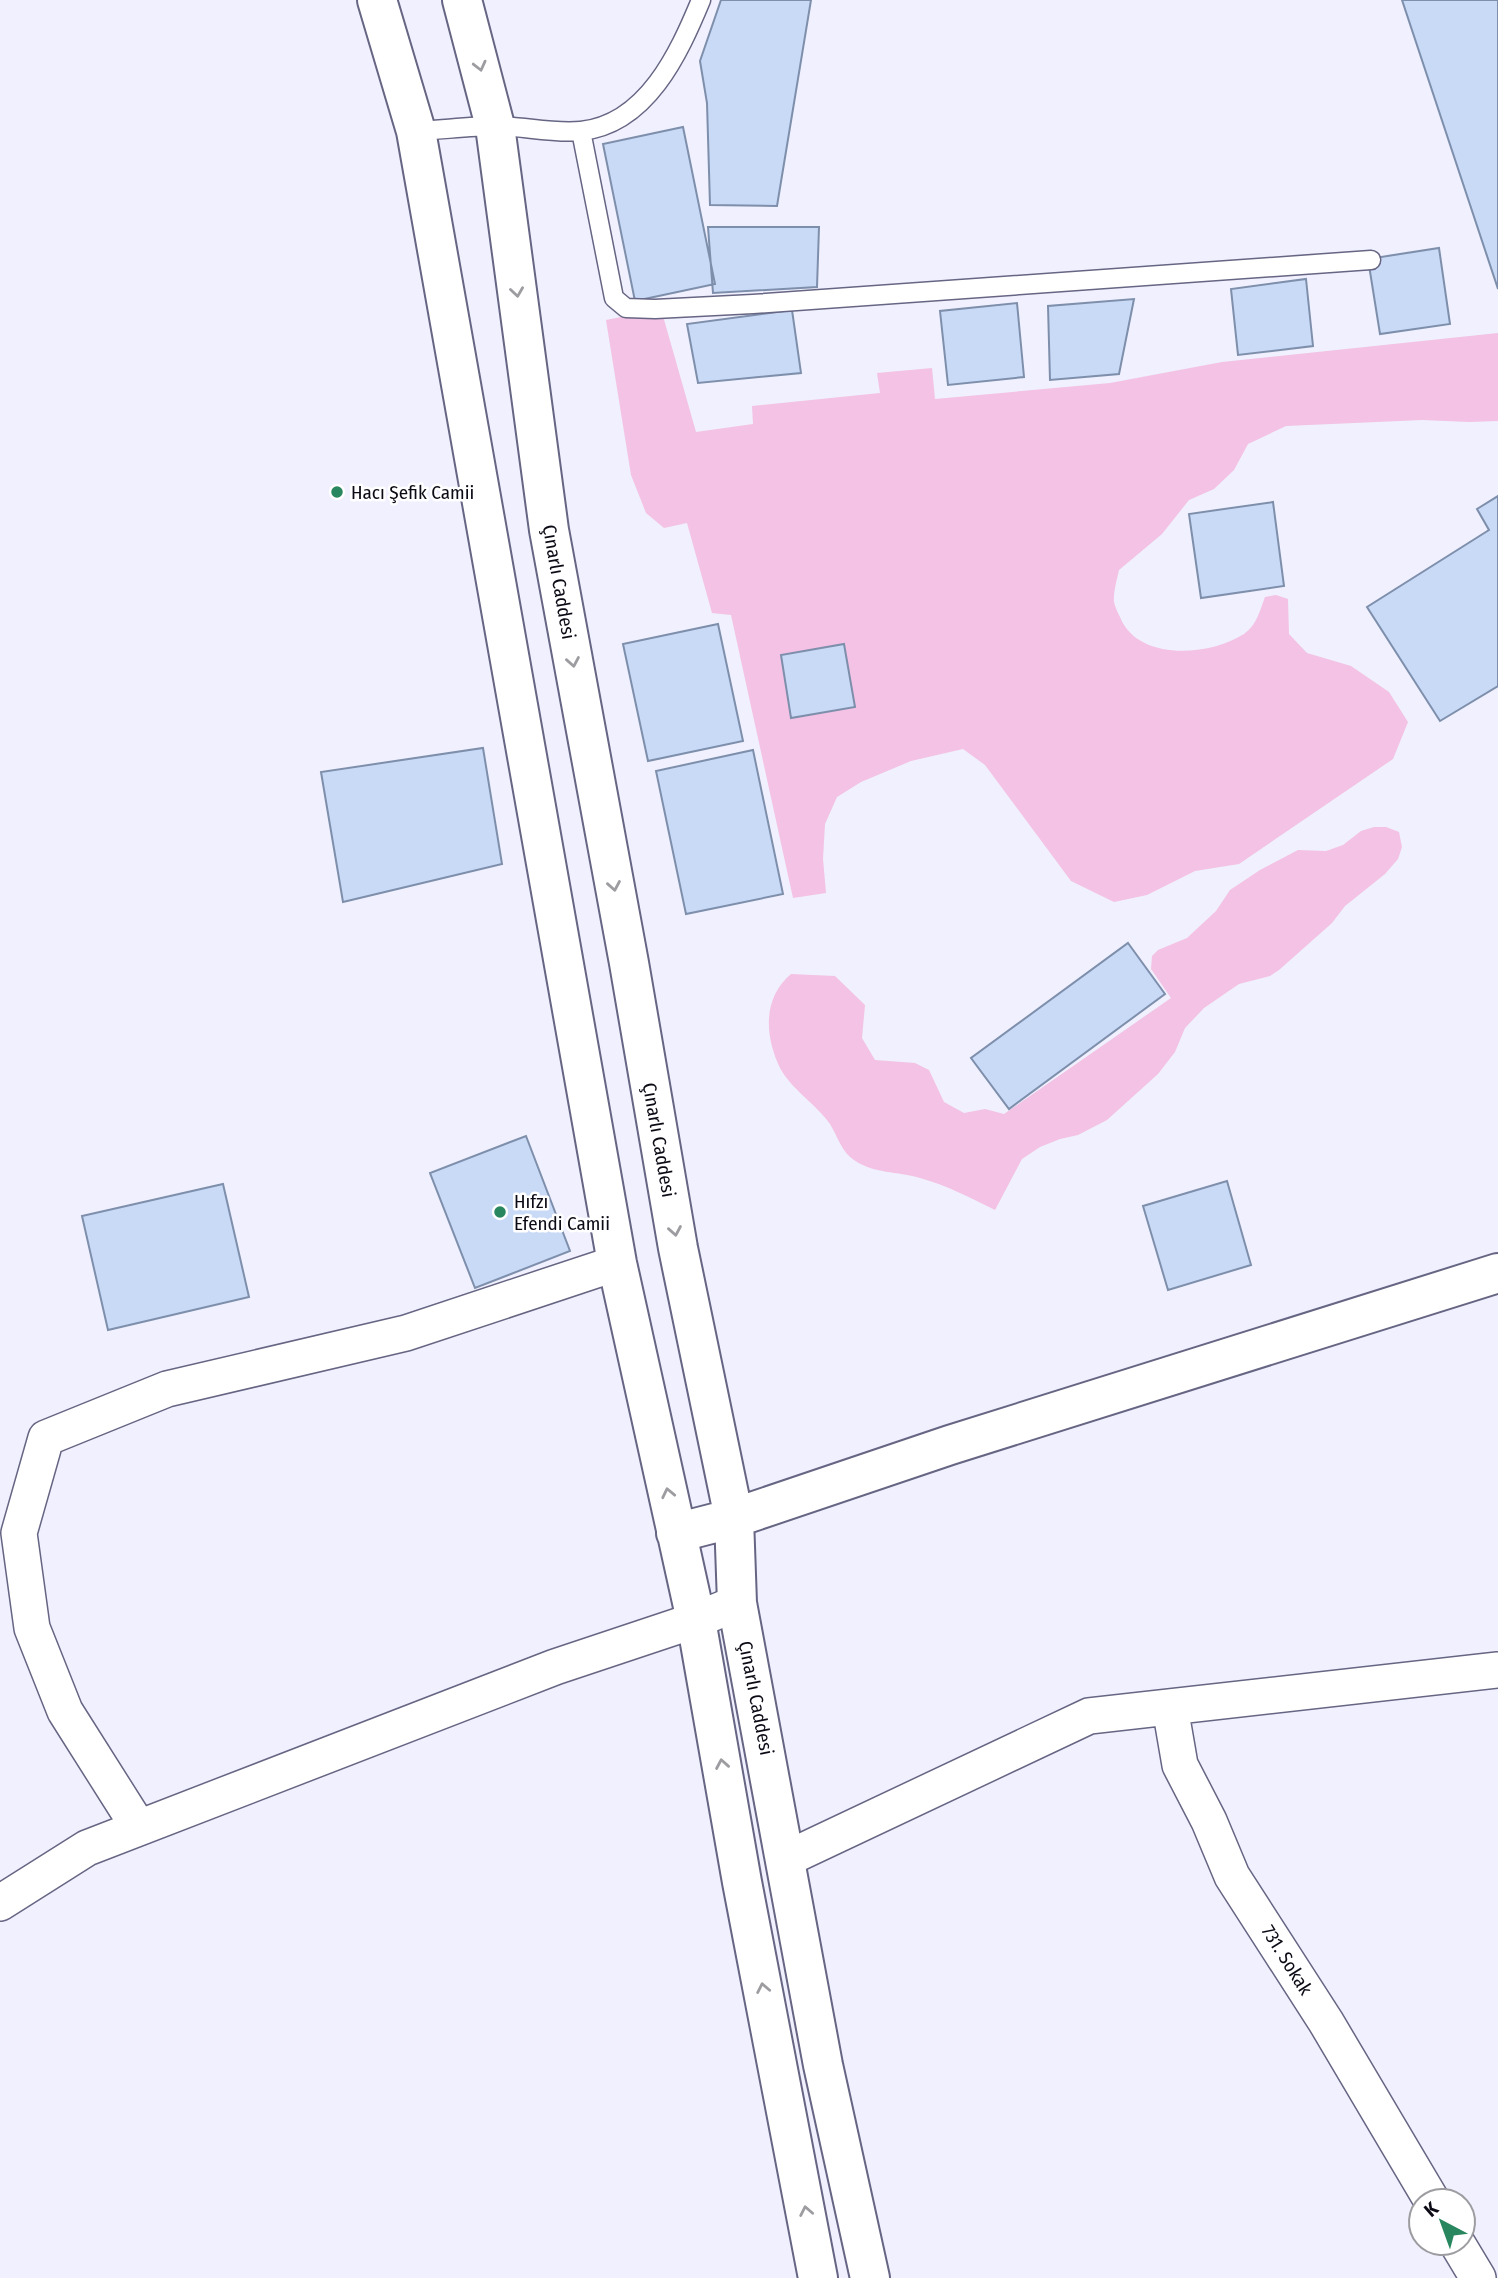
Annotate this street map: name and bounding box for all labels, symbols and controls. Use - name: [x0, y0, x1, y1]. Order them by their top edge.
- one-way arrow: [472, 60, 486, 72]
- one-way arrow: [509, 286, 524, 298]
- place label: Hacı Şefik Camii: [351, 481, 474, 504]
- marker: Hacı Şefik Camii: [329, 484, 345, 500]
- street label: Çınarlı Caddesi: [538, 523, 580, 641]
- one-way arrow: [565, 657, 580, 668]
- one-way arrow: [606, 880, 621, 892]
- street label: Çınarlı Caddesi: [638, 1081, 680, 1199]
- place label: Hıfzı Efendi Camii: [514, 1190, 610, 1235]
- marker: Hıfzı Efendi Camii: [492, 1204, 508, 1220]
- one-way arrow: [667, 1225, 682, 1237]
- one-way arrow: [661, 1487, 676, 1499]
- street label: Çınarlı Caddesi: [734, 1639, 778, 1757]
- one-way arrow: [715, 1758, 730, 1770]
- street label: 731. Sokak: [1257, 1921, 1317, 1999]
- one-way arrow: [756, 1982, 771, 1994]
- north arrow: [1407, 2187, 1477, 2257]
- text: K: [1419, 2197, 1444, 2222]
- one-way arrow: [799, 2205, 814, 2217]

